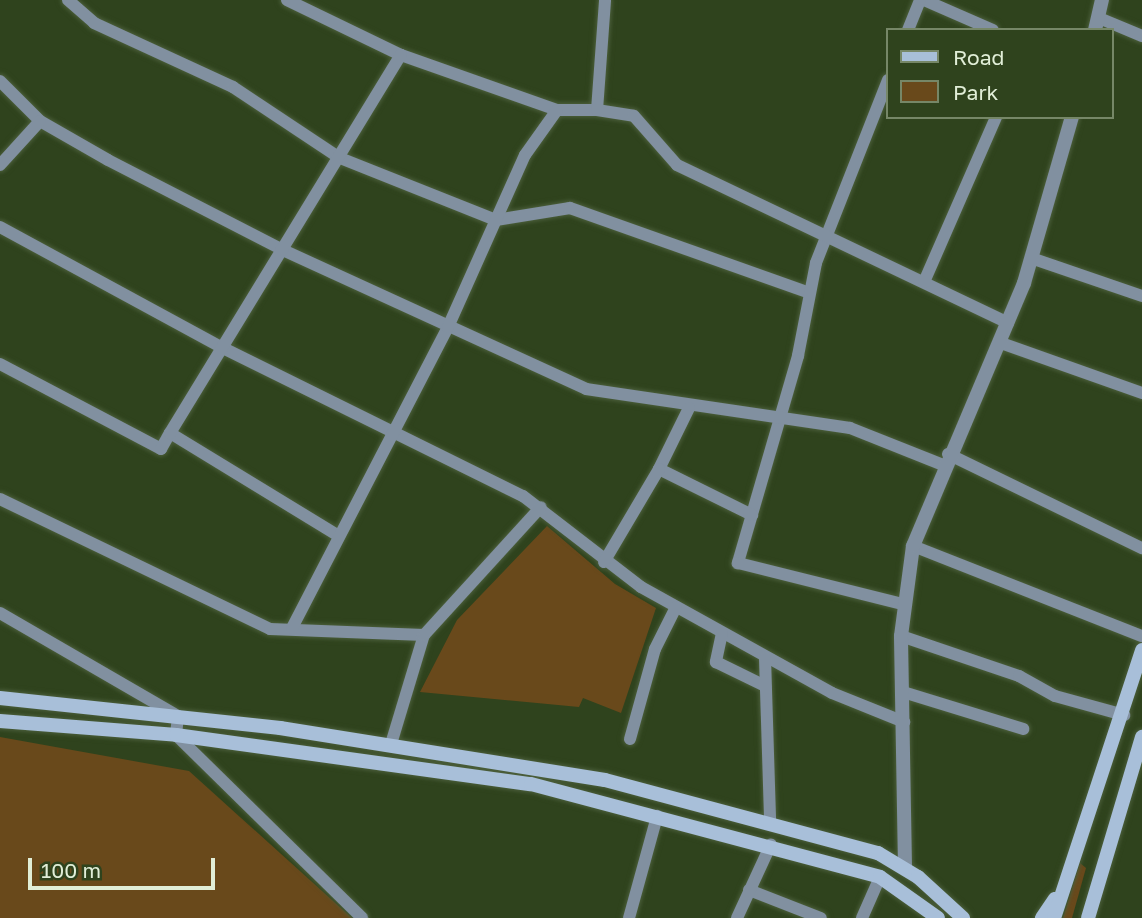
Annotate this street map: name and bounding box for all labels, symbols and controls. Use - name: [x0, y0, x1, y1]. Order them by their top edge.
- legend: [886, 28, 1114, 119]
- text: Road: [953, 44, 1004, 70]
- text: Park: [953, 79, 998, 105]
- scale bar: [32, 844, 219, 888]
- text: 100 m: [41, 857, 101, 883]

